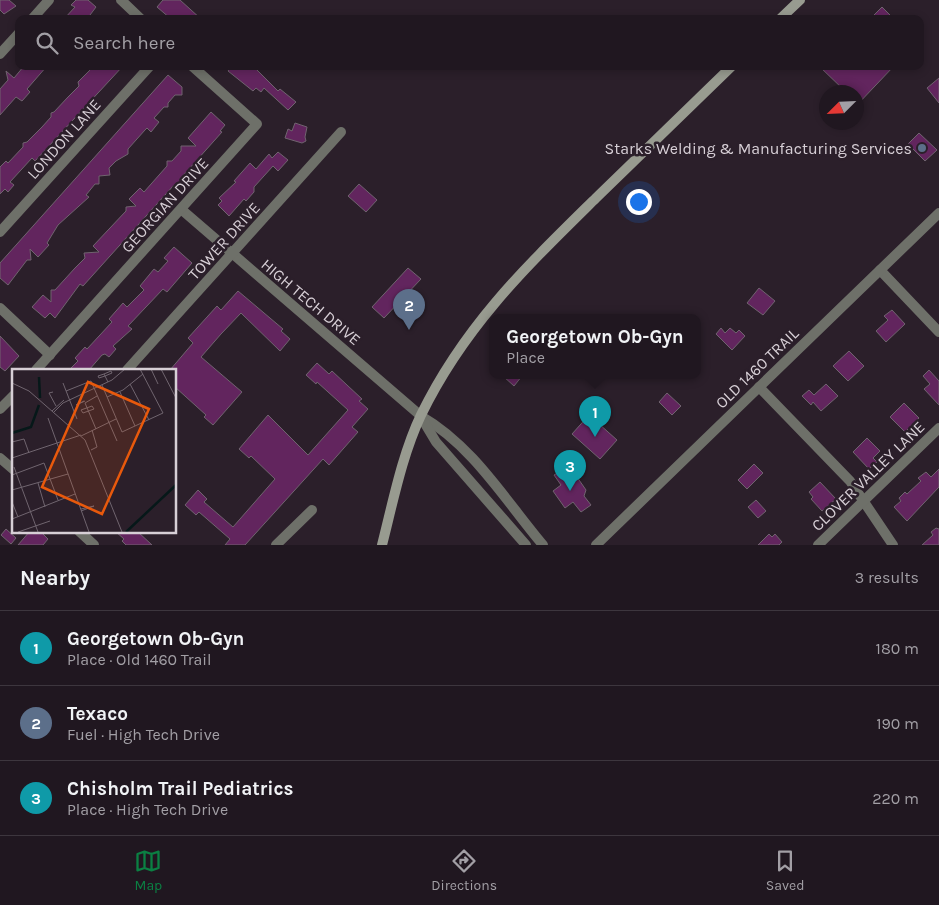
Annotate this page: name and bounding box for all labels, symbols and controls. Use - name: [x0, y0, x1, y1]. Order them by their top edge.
- search box: [15, 15, 924, 70]
- icon: search: [33, 29, 61, 57]
- text: Search here: [73, 32, 175, 54]
- north arrow: [819, 85, 864, 130]
- street label: LONDON LANE: [23, 95, 105, 183]
- place label: Starks Welding & Manufacturing Services: [604, 139, 912, 158]
- marker: Starks Welding & Manufacturing Services: [916, 142, 928, 154]
- street label: GEORGIAN DRIVE: [117, 154, 213, 256]
- your location: [626, 189, 652, 215]
- street label: TOWER DRIVE: [184, 198, 264, 284]
- street label: HIGH TECH DRIVE: [257, 255, 365, 349]
- pin: 2: [393, 289, 425, 330]
- popup: [489, 314, 701, 379]
- street label: OLD 1460 TRAIL: [712, 323, 803, 412]
- text: Georgetown Ob-Gyn: [506, 326, 684, 348]
- text: Place: [506, 348, 545, 367]
- inset map: [12, 369, 176, 532]
- pin: 1: [579, 396, 611, 437]
- street label: CLOVER VALLEY LANE: [807, 417, 929, 535]
- pin: 3: [554, 450, 586, 491]
- text: Nearby: [20, 566, 90, 590]
- text: 3 results: [855, 568, 919, 587]
- text: Georgetown Ob-Gyn: [67, 628, 244, 650]
- text: 1: [33, 639, 39, 658]
- text: 180 m: [876, 639, 919, 658]
- text: Place · Old 1460 Trail: [67, 650, 212, 669]
- text: Texaco: [67, 703, 128, 725]
- text: 2: [31, 714, 41, 733]
- text: 190 m: [876, 714, 919, 733]
- text: Fuel · High Tech Drive: [67, 725, 220, 744]
- text: Chisholm Trail Pediatrics: [67, 778, 294, 800]
- text: 3: [31, 789, 41, 808]
- text: 220 m: [872, 789, 919, 808]
- text: Place · High Tech Drive: [67, 800, 228, 819]
- tab: Map: [134, 847, 162, 894]
- tab: Directions: [431, 847, 497, 894]
- tab: Saved: [766, 847, 805, 894]

